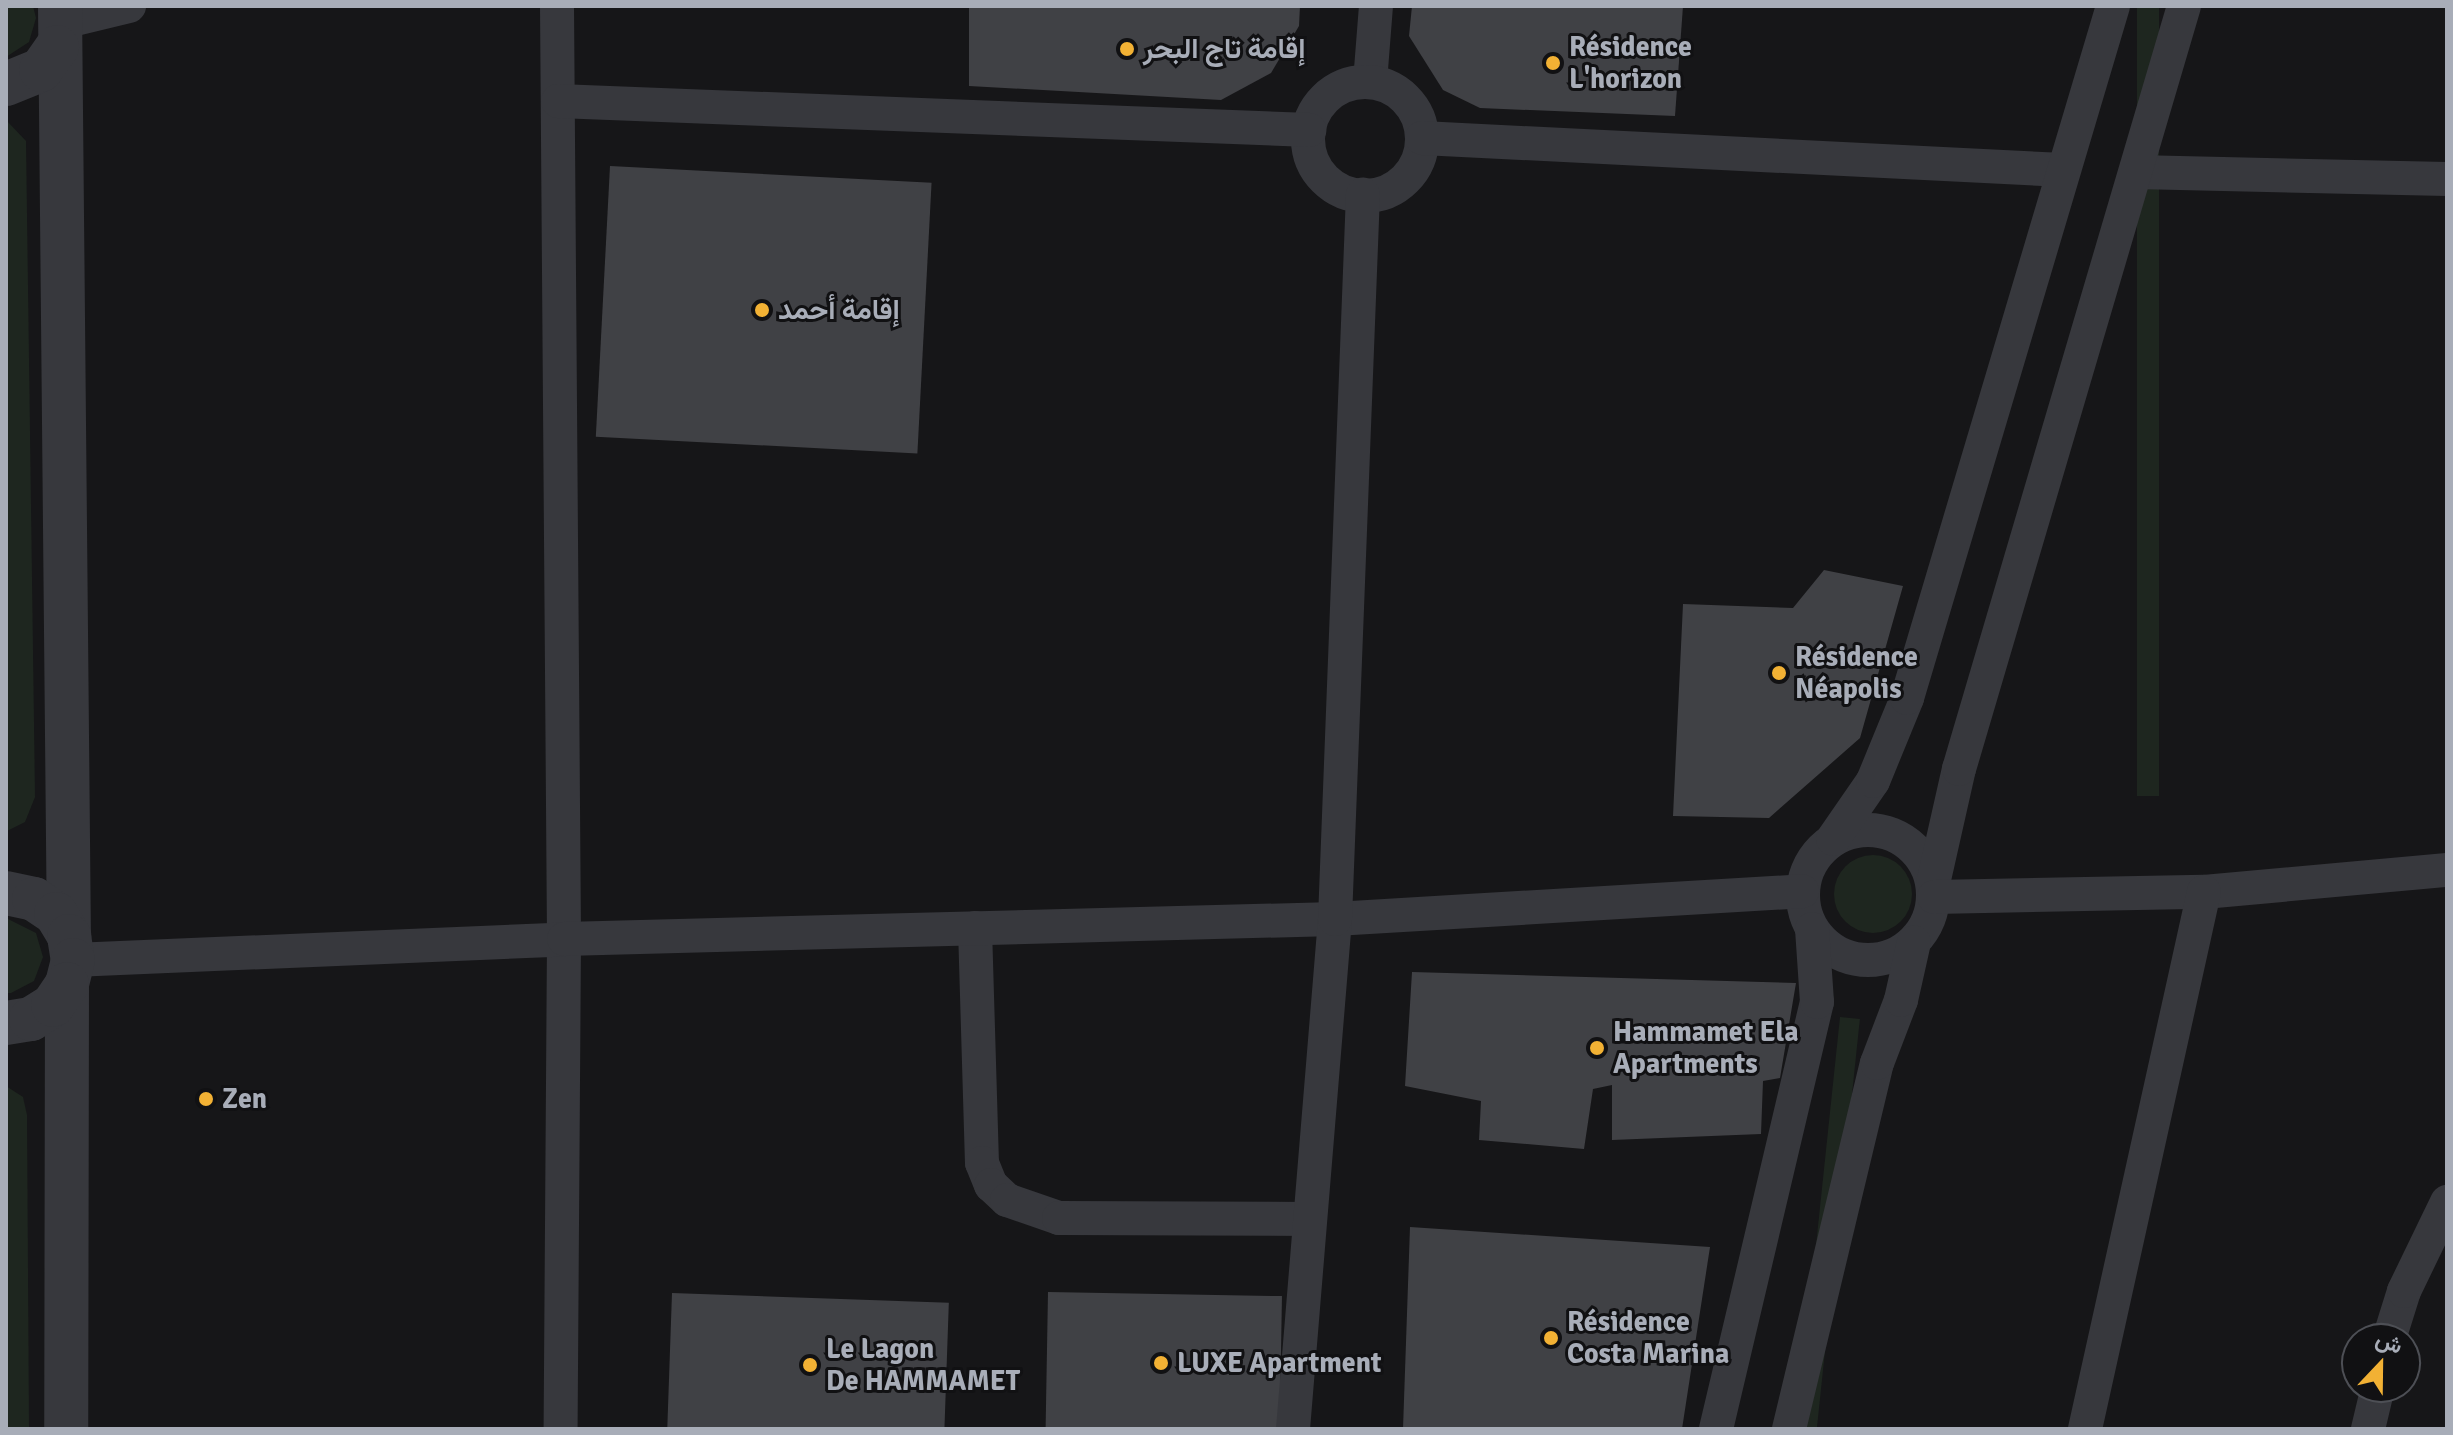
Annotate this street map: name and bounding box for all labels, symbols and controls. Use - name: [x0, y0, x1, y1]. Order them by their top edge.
- place label: Résidence L'horizon: [1569, 30, 1692, 96]
- place label: إقامة تاج البحر: [1143, 32, 1306, 66]
- marker: إقامة تاج البحر: [1118, 40, 1136, 58]
- marker: Résidence L'horizon: [1544, 54, 1562, 72]
- place label: إقامة أحمد: [778, 293, 900, 327]
- marker: إقامة أحمد: [753, 301, 771, 319]
- place label: Résidence Néapolis: [1795, 640, 1918, 706]
- marker: Résidence Néapolis: [1770, 664, 1788, 682]
- place label: Hammamet Ela Apartments: [1613, 1015, 1799, 1081]
- marker: Hammamet Ela Apartments: [1588, 1039, 1606, 1057]
- place label: Zen: [222, 1082, 267, 1116]
- marker: Zen: [197, 1090, 215, 1108]
- place label: Résidence Costa Marina: [1567, 1305, 1729, 1371]
- north arrow: [2341, 1323, 2421, 1403]
- text: ش: [2372, 1325, 2407, 1360]
- marker: Résidence Costa Marina: [1542, 1329, 1560, 1347]
- place label: Le Lagon De HAMMAMET: [826, 1332, 1020, 1398]
- place label: LUXE Apartment: [1177, 1346, 1381, 1380]
- marker: LUXE Apartment: [1152, 1354, 1170, 1372]
- marker: Le Lagon De HAMMAMET: [801, 1356, 819, 1374]

